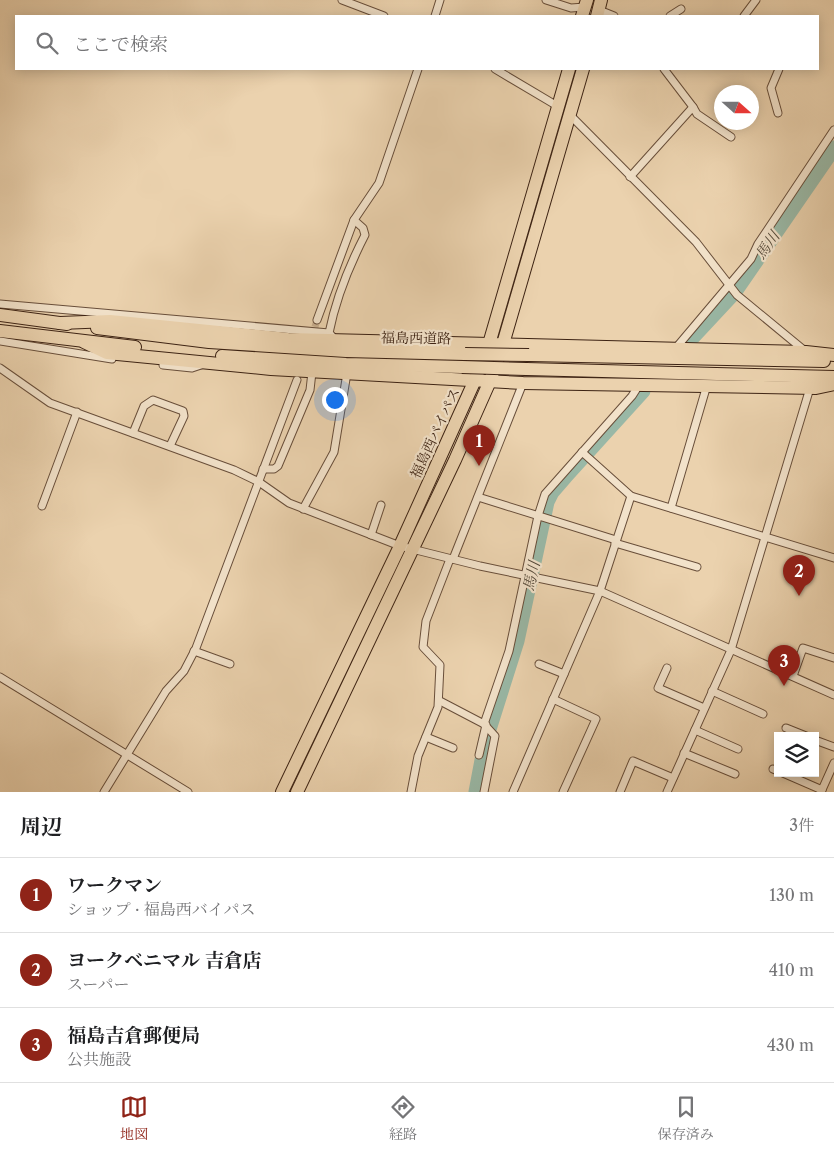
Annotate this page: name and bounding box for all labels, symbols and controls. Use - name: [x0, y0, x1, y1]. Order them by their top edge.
- search box: [15, 15, 819, 70]
- icon: search: [33, 29, 61, 57]
- text: ここで検索: [73, 33, 168, 56]
- north arrow: [714, 85, 759, 130]
- water label: 馬川: [751, 226, 785, 263]
- street label: 福島西道路: [381, 328, 451, 348]
- street label: 福島西バイパス: [406, 385, 464, 481]
- your location: [322, 387, 348, 413]
- pin: 1: [463, 425, 495, 466]
- pin: 2: [783, 555, 815, 596]
- water label: 馬川: [519, 557, 544, 593]
- pin: 3: [768, 645, 800, 686]
- map controls: [774, 732, 819, 777]
- button: layers: [774, 732, 819, 777]
- text: 周辺: [20, 814, 62, 839]
- text: 3件: [789, 815, 814, 835]
- text: ワークマン: [67, 874, 162, 897]
- text: 1: [32, 885, 40, 905]
- text: 130 m: [769, 885, 814, 905]
- text: ショップ · 福島西バイパス: [67, 899, 255, 919]
- text: ヨークベニマル 吉倉店: [67, 949, 262, 972]
- text: 2: [31, 960, 41, 980]
- text: 410 m: [769, 960, 814, 980]
- text: スーパー: [67, 974, 129, 994]
- text: 福島吉倉郵便局: [67, 1024, 200, 1047]
- text: 3: [31, 1035, 41, 1055]
- text: 430 m: [767, 1035, 814, 1055]
- text: 公共施設: [67, 1049, 131, 1069]
- tab: 地図: [120, 1093, 148, 1143]
- tab: 経路: [389, 1093, 417, 1143]
- tab: 保存済み: [658, 1093, 714, 1143]

